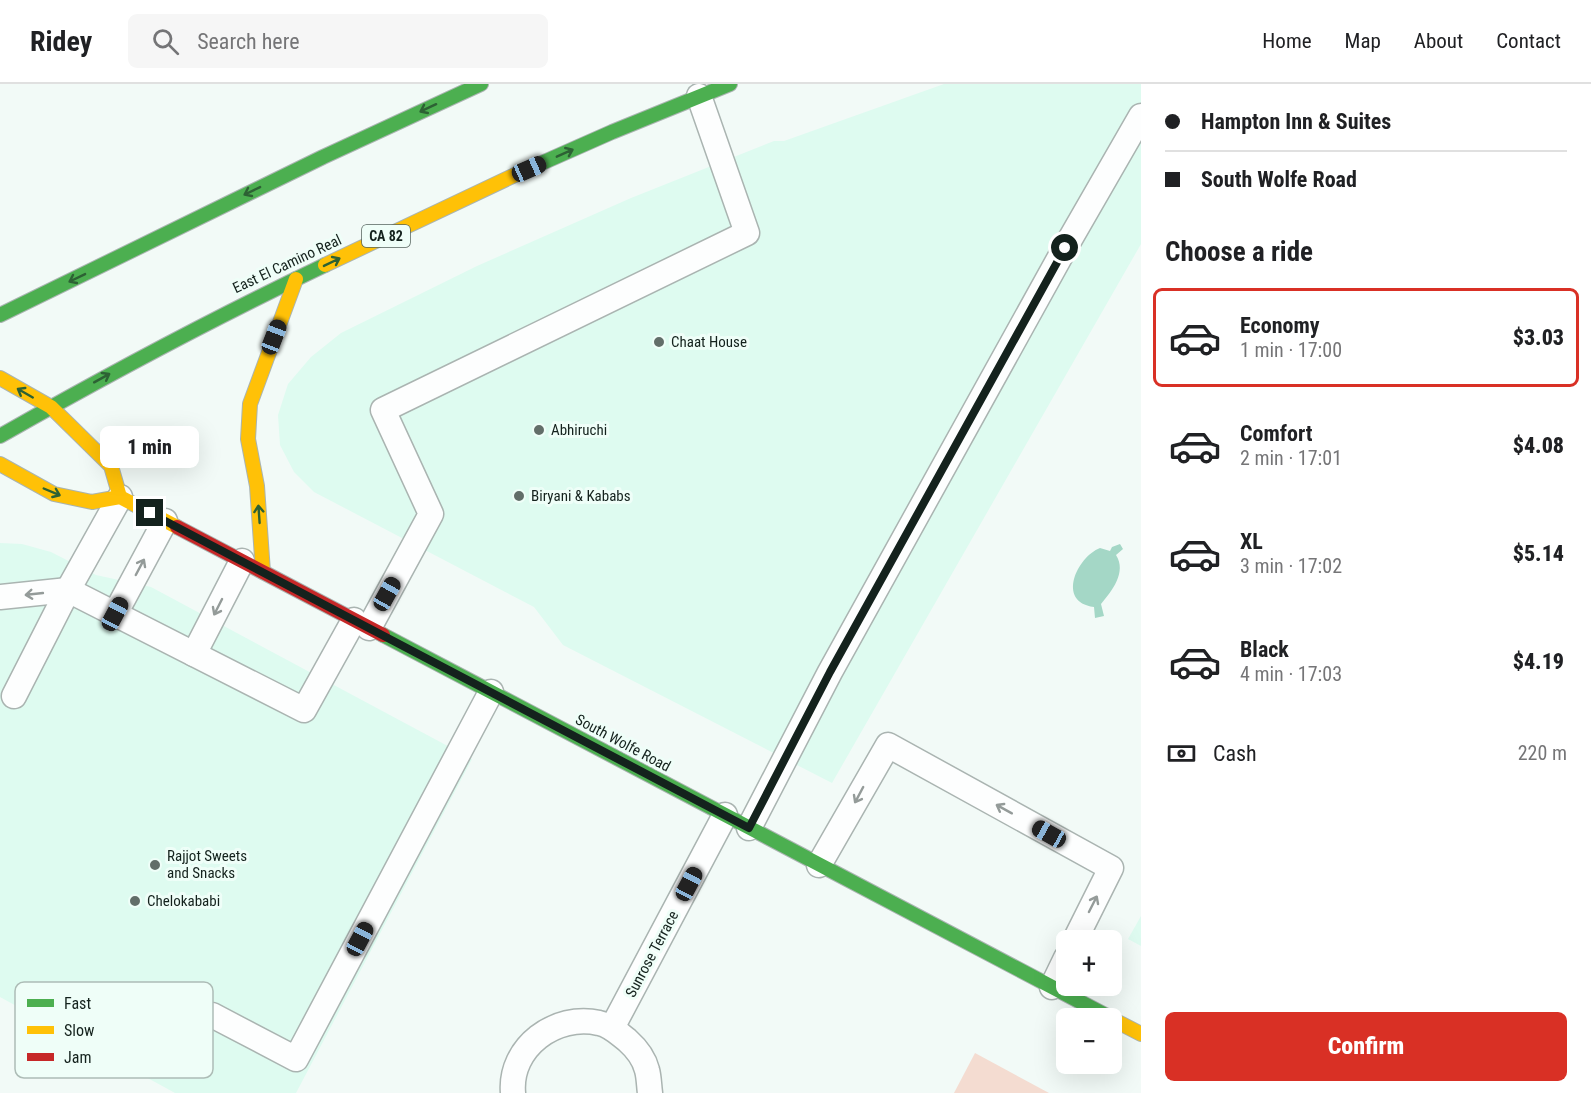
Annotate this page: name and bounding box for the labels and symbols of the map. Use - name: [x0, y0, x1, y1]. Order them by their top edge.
- one-way arrow: [420, 103, 438, 114]
- one-way arrow: [556, 146, 574, 158]
- car: [509, 153, 549, 185]
- one-way arrow: [243, 186, 261, 198]
- road number: CA 82: [362, 225, 410, 247]
- street label: East El Camino Real: [230, 231, 344, 297]
- route start: [1051, 234, 1078, 261]
- one-way arrow: [322, 255, 340, 267]
- one-way arrow: [68, 272, 86, 284]
- car: [259, 317, 289, 357]
- place label: Chaat House: [671, 333, 747, 351]
- marker: Chaat House: [652, 335, 666, 349]
- one-way arrow: [93, 372, 110, 384]
- one-way arrow: [17, 386, 34, 398]
- place label: Abhiruchi: [551, 421, 607, 439]
- marker: Abhiruchi: [532, 423, 546, 437]
- callout: 1 min: [100, 426, 200, 468]
- one-way arrow: [42, 486, 60, 498]
- place label: Biryani & Kababs: [531, 487, 631, 505]
- marker: Biryani & Kababs: [512, 489, 526, 503]
- route end: [136, 499, 163, 526]
- one-way arrow: [253, 504, 264, 524]
- one-way arrow: [135, 559, 146, 577]
- car: [370, 574, 404, 614]
- one-way arrow: [24, 589, 44, 600]
- car: [99, 594, 131, 634]
- one-way arrow: [212, 598, 223, 616]
- street label: South Wolfe Road: [572, 710, 674, 776]
- one-way arrow: [853, 786, 864, 804]
- one-way arrow: [996, 803, 1013, 815]
- car: [1029, 817, 1069, 851]
- place label: Rajjot Sweets and Snacks: [167, 847, 247, 882]
- marker: Rajjot Sweets and Snacks: [148, 858, 162, 872]
- car: [673, 864, 705, 904]
- place label: Chelokababi: [147, 892, 220, 910]
- marker: Chelokababi: [128, 894, 142, 908]
- one-way arrow: [1087, 896, 1099, 914]
- street label: Sunrose Terrace: [622, 908, 682, 1000]
- car: [344, 919, 376, 959]
- legend: [15, 982, 213, 1078]
- text: Fast: [64, 994, 91, 1013]
- text: Slow: [64, 1021, 94, 1040]
- text: Jam: [64, 1048, 91, 1067]

